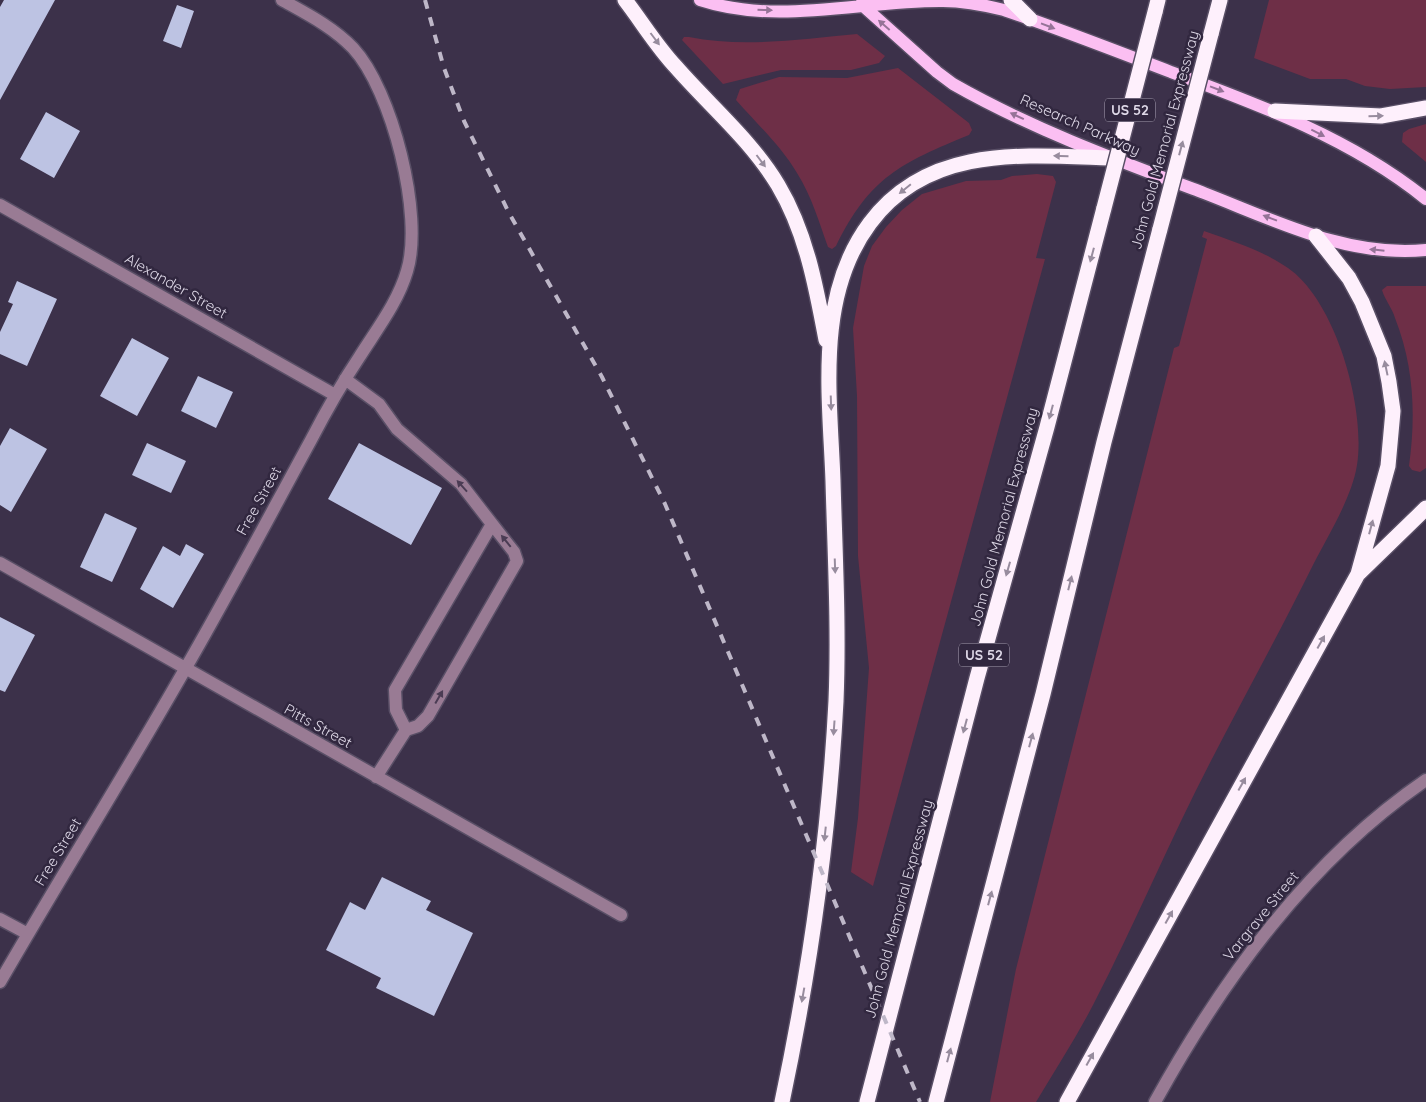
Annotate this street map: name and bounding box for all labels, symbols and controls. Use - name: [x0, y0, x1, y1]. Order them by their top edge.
- one-way arrow: [757, 6, 773, 14]
- one-way arrow: [878, 19, 891, 30]
- one-way arrow: [1041, 22, 1056, 30]
- street label: John Gold Memorial Expressway: [1126, 28, 1203, 251]
- one-way arrow: [649, 32, 660, 45]
- one-way arrow: [1209, 86, 1224, 93]
- street label: Research Parkway: [1017, 89, 1143, 160]
- road number: US 52: [1105, 98, 1155, 122]
- one-way arrow: [1010, 111, 1024, 119]
- one-way arrow: [1368, 111, 1384, 119]
- one-way arrow: [1311, 129, 1325, 137]
- one-way arrow: [1177, 141, 1185, 156]
- one-way arrow: [1052, 152, 1068, 160]
- one-way arrow: [756, 154, 767, 167]
- one-way arrow: [899, 183, 912, 194]
- one-way arrow: [1263, 214, 1277, 222]
- one-way arrow: [1369, 246, 1385, 254]
- one-way arrow: [1088, 248, 1096, 263]
- street label: Alexander Street: [122, 249, 231, 323]
- one-way arrow: [1382, 360, 1390, 375]
- one-way arrow: [827, 396, 835, 412]
- street label: John Gold Memorial Expressway: [965, 405, 1042, 628]
- one-way arrow: [1047, 405, 1055, 420]
- street label: Free Street: [232, 463, 285, 539]
- one-way arrow: [456, 481, 468, 493]
- one-way arrow: [1367, 520, 1375, 535]
- one-way arrow: [501, 535, 512, 548]
- one-way arrow: [832, 558, 840, 574]
- one-way arrow: [1003, 562, 1011, 577]
- one-way arrow: [1066, 575, 1074, 590]
- one-way arrow: [1316, 636, 1325, 649]
- road number: US 52: [959, 644, 1009, 666]
- one-way arrow: [435, 690, 443, 705]
- street label: Pitts Street: [281, 699, 356, 752]
- one-way arrow: [961, 718, 969, 733]
- one-way arrow: [829, 720, 837, 736]
- one-way arrow: [1027, 733, 1035, 748]
- one-way arrow: [1238, 777, 1246, 792]
- street label: John Gold Memorial Expressway: [860, 797, 937, 1020]
- street label: Free Street: [30, 814, 85, 889]
- one-way arrow: [821, 826, 829, 842]
- street label: Vargrave Street: [1219, 867, 1303, 964]
- one-way arrow: [986, 890, 994, 905]
- one-way arrow: [1164, 910, 1173, 923]
- one-way arrow: [799, 988, 807, 1004]
- one-way arrow: [945, 1047, 953, 1062]
- one-way arrow: [1086, 1052, 1094, 1066]

